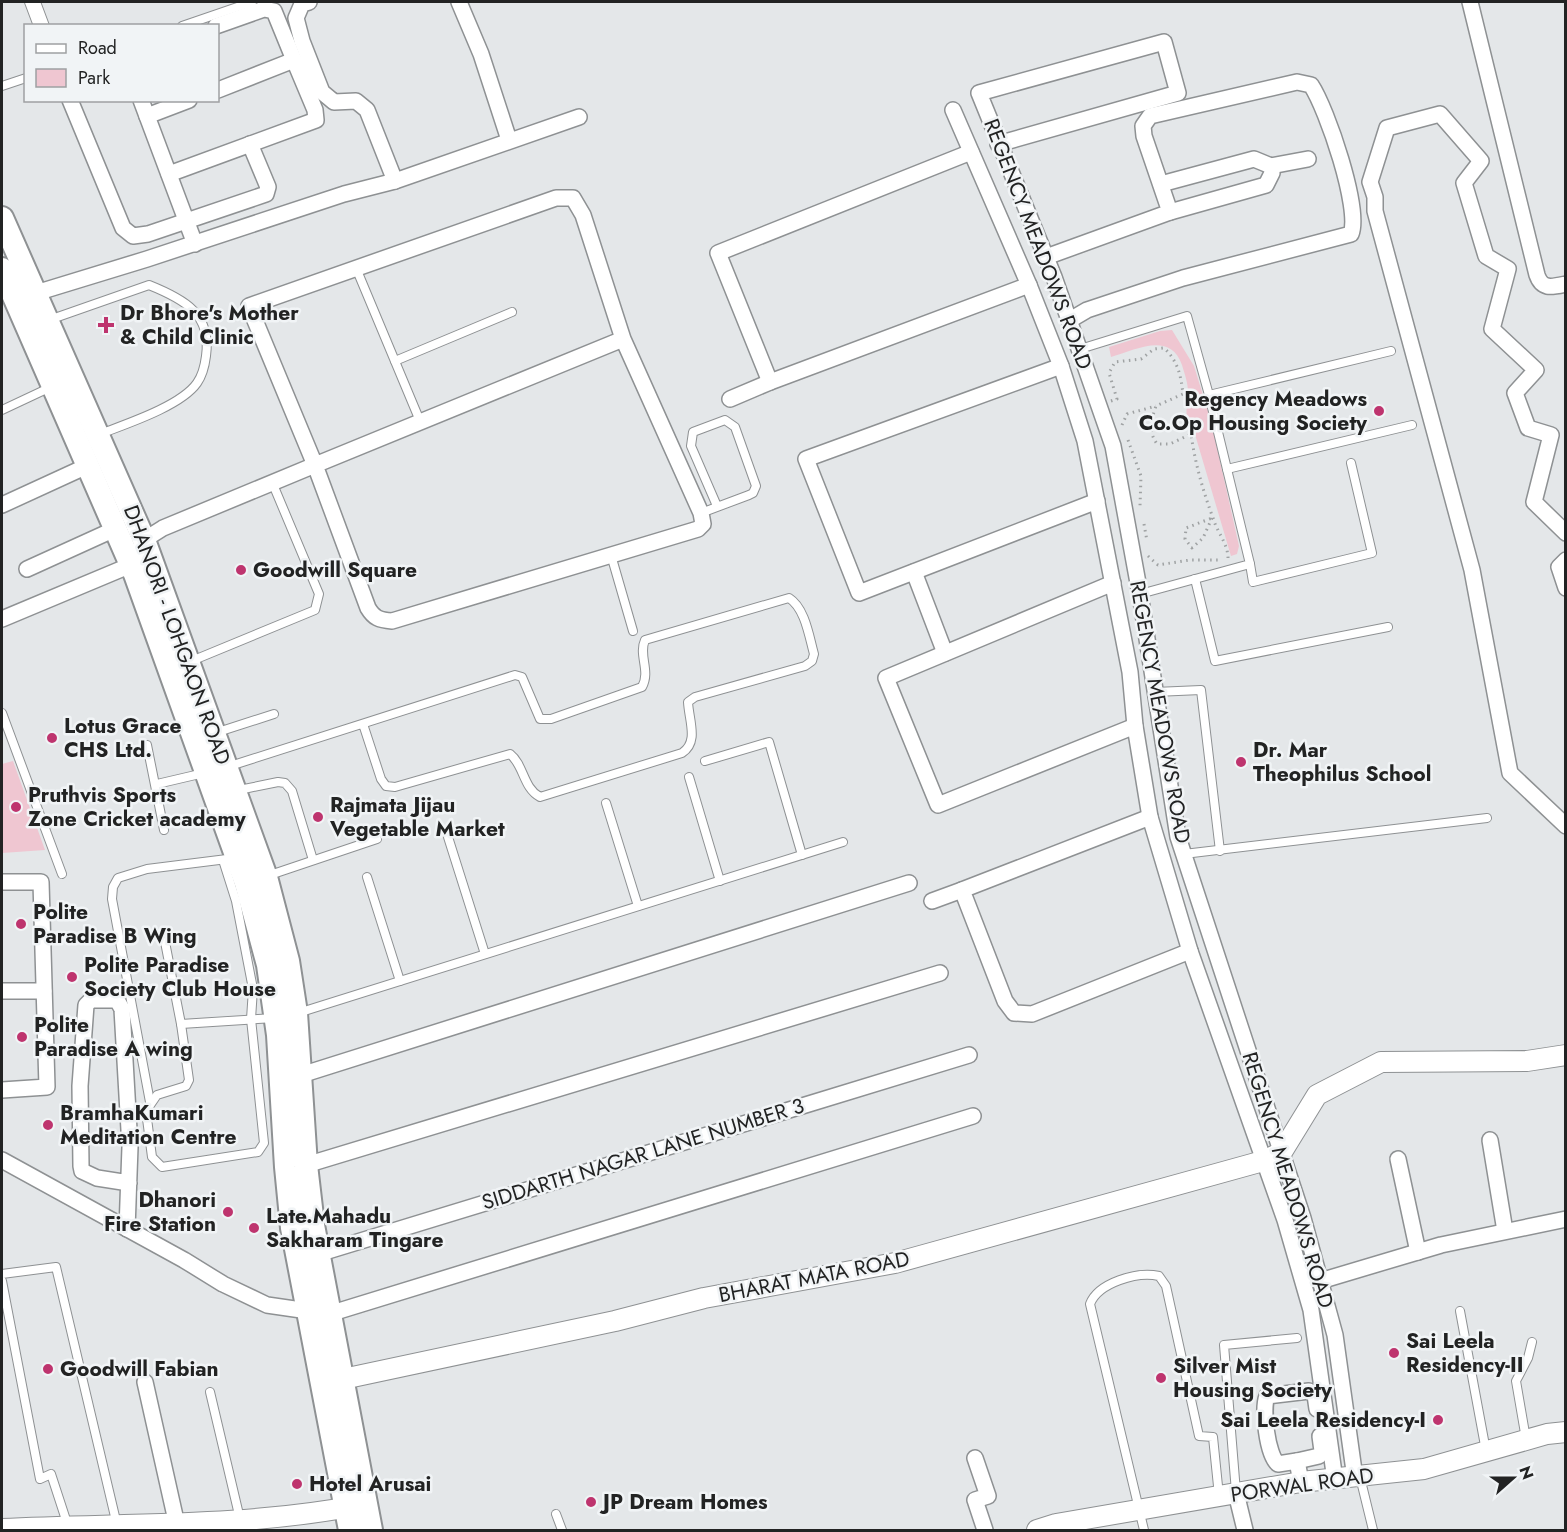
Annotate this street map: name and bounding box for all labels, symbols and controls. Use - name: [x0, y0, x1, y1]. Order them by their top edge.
- legend: [24, 24, 219, 102]
- text: Road: [78, 35, 117, 61]
- text: Park: [78, 65, 110, 91]
- street label: REGENCY MEADOWS ROAD: [976, 114, 1100, 374]
- place label: Dr Bhore's Mother & Child Clinic: [120, 298, 299, 352]
- marker: Dr Bhore's Mother & Child Clinic: [97, 316, 115, 334]
- place label: Regency Meadows Co.Op Housing Society: [1139, 384, 1368, 438]
- marker: Regency Meadows Co.Op Housing Society: [1372, 404, 1386, 418]
- street label: DHANORI - LOHGAON ROAD: [116, 501, 238, 769]
- place label: Goodwill Square: [253, 555, 417, 585]
- marker: Goodwill Square: [234, 563, 248, 577]
- street label: REGENCY MEADOWS ROAD: [1122, 578, 1198, 846]
- place label: Lotus Grace CHS Ltd.: [64, 711, 182, 765]
- marker: Lotus Grace CHS Ltd.: [45, 731, 59, 745]
- place label: Dr. Mar Theophilus School: [1253, 735, 1431, 789]
- marker: Dr. Mar Theophilus School: [1234, 755, 1248, 769]
- place label: Pruthvis Sports Zone Cricket academy: [28, 780, 247, 834]
- place label: Rajmata Jijau Vegetable Market: [329, 790, 505, 844]
- marker: Pruthvis Sports Zone Cricket academy: [9, 800, 23, 814]
- marker: Rajmata Jijau Vegetable Market: [311, 810, 325, 824]
- place label: Polite Paradise B Wing: [33, 897, 197, 951]
- marker: Polite Paradise B Wing: [14, 917, 28, 931]
- place label: Polite Paradise Society Club House: [84, 950, 276, 1004]
- marker: Polite Paradise Society Club House: [65, 970, 79, 984]
- place label: Polite Paradise A wing: [34, 1010, 193, 1064]
- marker: Polite Paradise A wing: [15, 1030, 29, 1044]
- street label: REGENCY MEADOWS ROAD: [1235, 1048, 1341, 1312]
- street label: SIDDARTH NAGAR LANE NUMBER 3: [478, 1091, 808, 1217]
- place label: BramhaKumari Meditation Centre: [60, 1098, 237, 1152]
- marker: BramhaKumari Meditation Centre: [41, 1118, 55, 1132]
- place label: Dhanori Fire Station: [104, 1185, 216, 1239]
- place label: Late.Mahadu Sakharam Tingare: [266, 1201, 443, 1255]
- marker: Dhanori Fire Station: [221, 1205, 235, 1219]
- marker: Late.Mahadu Sakharam Tingare: [247, 1221, 261, 1235]
- street label: BHARAT MATA ROAD: [716, 1244, 912, 1310]
- place label: Sai Leela Residency-II: [1406, 1326, 1523, 1380]
- marker: Sai Leela Residency-II: [1387, 1346, 1401, 1360]
- place label: Silver Mist Housing Society: [1173, 1351, 1333, 1405]
- place label: Goodwill Fabian: [60, 1354, 219, 1384]
- marker: Goodwill Fabian: [41, 1362, 55, 1376]
- marker: Silver Mist Housing Society: [1154, 1371, 1168, 1385]
- place label: Sai Leela Residency-I: [1220, 1405, 1426, 1435]
- marker: Sai Leela Residency-I: [1431, 1413, 1445, 1427]
- north arrow: [1483, 1448, 1543, 1508]
- street label: PORWAL ROAD: [1229, 1460, 1375, 1510]
- text: N: [1514, 1463, 1540, 1483]
- place label: Hotel Arusai: [309, 1469, 431, 1499]
- marker: Hotel Arusai: [290, 1477, 304, 1491]
- place label: JP Dream Homes: [599, 1487, 768, 1517]
- marker: JP Dream Homes: [584, 1495, 598, 1509]

